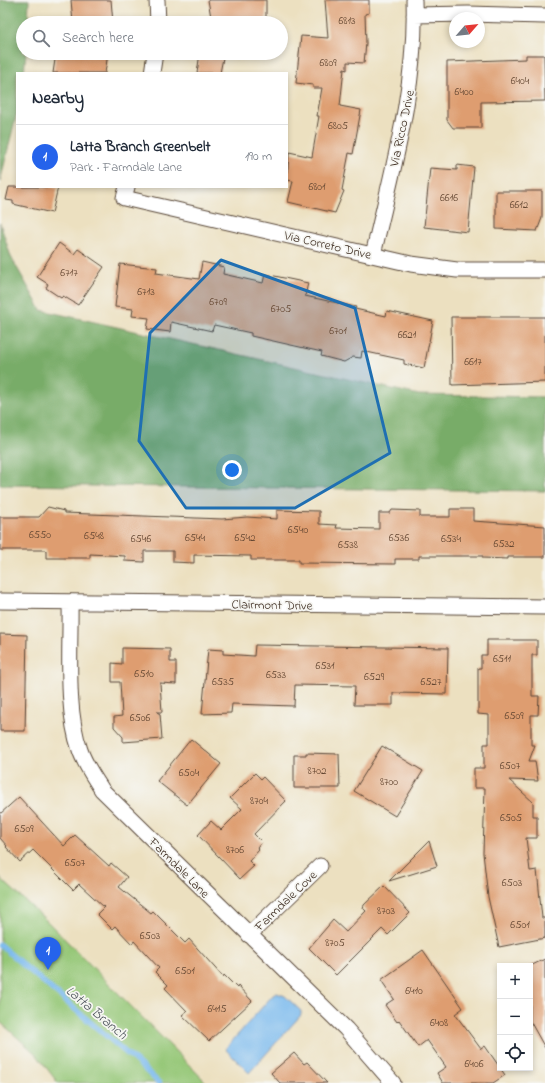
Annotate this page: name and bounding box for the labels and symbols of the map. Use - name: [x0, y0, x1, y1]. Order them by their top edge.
- north arrow: [449, 12, 485, 48]
- house number: 6813: [338, 13, 356, 29]
- house number: 6809: [319, 55, 337, 71]
- house number: 6404: [511, 73, 530, 89]
- house number: 6400: [455, 84, 474, 100]
- street label: Via Ricco Drive: [385, 88, 420, 169]
- house number: 6805: [328, 118, 348, 134]
- house number: 6801: [308, 179, 326, 195]
- house number: 6616: [440, 190, 458, 206]
- house number: 6612: [510, 197, 529, 213]
- street label: Via Correto Drive: [281, 226, 373, 265]
- house number: 6717: [60, 265, 78, 281]
- house number: 6713: [137, 284, 155, 300]
- house number: 6709: [209, 294, 227, 310]
- house number: 6705: [271, 301, 291, 317]
- house number: 6701: [329, 323, 347, 339]
- house number: 6621: [398, 327, 417, 343]
- house number: 6617: [464, 354, 482, 370]
- your location: [222, 460, 242, 480]
- house number: 6540: [288, 522, 308, 538]
- house number: 6550: [29, 527, 51, 543]
- house number: 6548: [84, 528, 104, 544]
- house number: 6544: [185, 530, 206, 546]
- house number: 6542: [234, 530, 256, 546]
- house number: 6536: [389, 530, 409, 546]
- house number: 6546: [131, 531, 151, 547]
- house number: 6534: [441, 531, 462, 547]
- house number: 6532: [493, 536, 515, 552]
- house number: 6538: [338, 537, 358, 553]
- street label: Clairmont Drive: [231, 595, 313, 616]
- house number: 6511: [493, 651, 512, 667]
- house number: 6531: [315, 658, 335, 674]
- house number: 6510: [134, 666, 154, 682]
- house number: 6533: [266, 667, 287, 683]
- house number: 6529: [364, 669, 385, 685]
- house number: 6535: [212, 674, 234, 690]
- house number: 6527: [420, 674, 442, 690]
- house number: 6509: [504, 708, 524, 724]
- house number: 6506: [130, 710, 151, 726]
- house number: 6507: [500, 758, 521, 774]
- house number: 8702: [308, 763, 327, 779]
- house number: 6504: [179, 765, 200, 781]
- house number: 8700: [380, 774, 398, 790]
- house number: 8704: [250, 793, 268, 809]
- house number: 6505: [500, 810, 522, 826]
- house number: 6509: [14, 821, 34, 837]
- street label: Farmdale Lane: [144, 833, 214, 903]
- house number: 8706: [226, 842, 244, 858]
- house number: 6507: [65, 855, 86, 871]
- street label: Farmdale Cove: [250, 866, 322, 936]
- house number: 6503: [502, 875, 523, 891]
- house number: 8703: [377, 903, 395, 919]
- house number: 6501: [510, 917, 530, 933]
- house number: 6503: [140, 928, 161, 944]
- house number: 8705: [325, 935, 345, 951]
- pin: 1: [35, 937, 61, 970]
- house number: 6501: [175, 963, 195, 979]
- water label: Latta Branch: [61, 981, 132, 1045]
- house number: 6410: [405, 983, 423, 999]
- house number: 6415: [207, 1001, 227, 1017]
- house number: 6408: [430, 1015, 448, 1031]
- house number: 6406: [465, 1056, 484, 1072]

